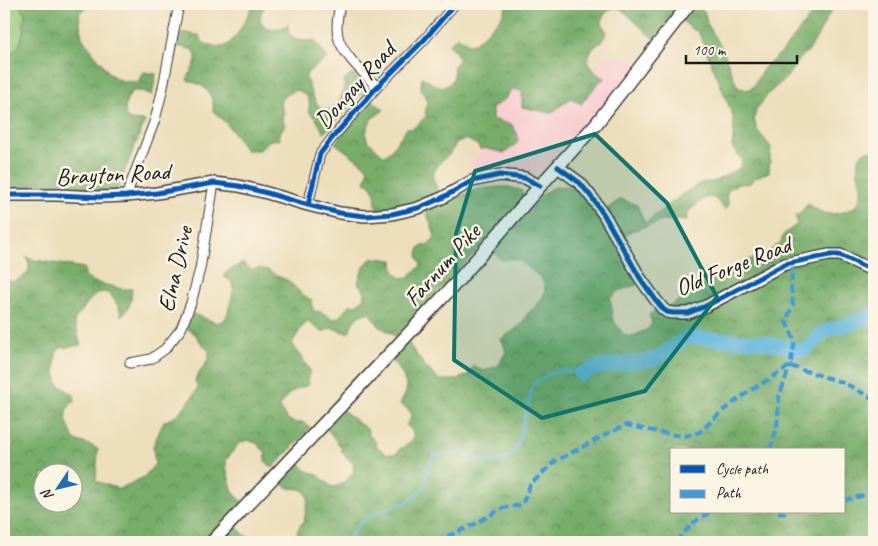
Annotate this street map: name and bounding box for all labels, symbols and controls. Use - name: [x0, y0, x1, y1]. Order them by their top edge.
- scale bar: [686, 32, 797, 64]
- street label: Dongay Road: [308, 33, 404, 135]
- text: 100 m: [693, 41, 727, 60]
- street label: Brayton Road: [55, 156, 174, 192]
- street label: Farnum Pike: [397, 216, 488, 312]
- street label: Elna Drive: [151, 221, 200, 315]
- street label: Old Forge Road: [671, 228, 798, 303]
- legend: [670, 448, 846, 514]
- text: Cycle path: [716, 460, 768, 479]
- north arrow: [32, 464, 82, 514]
- text: Path: [716, 484, 742, 503]
- text: N: [37, 485, 57, 504]

